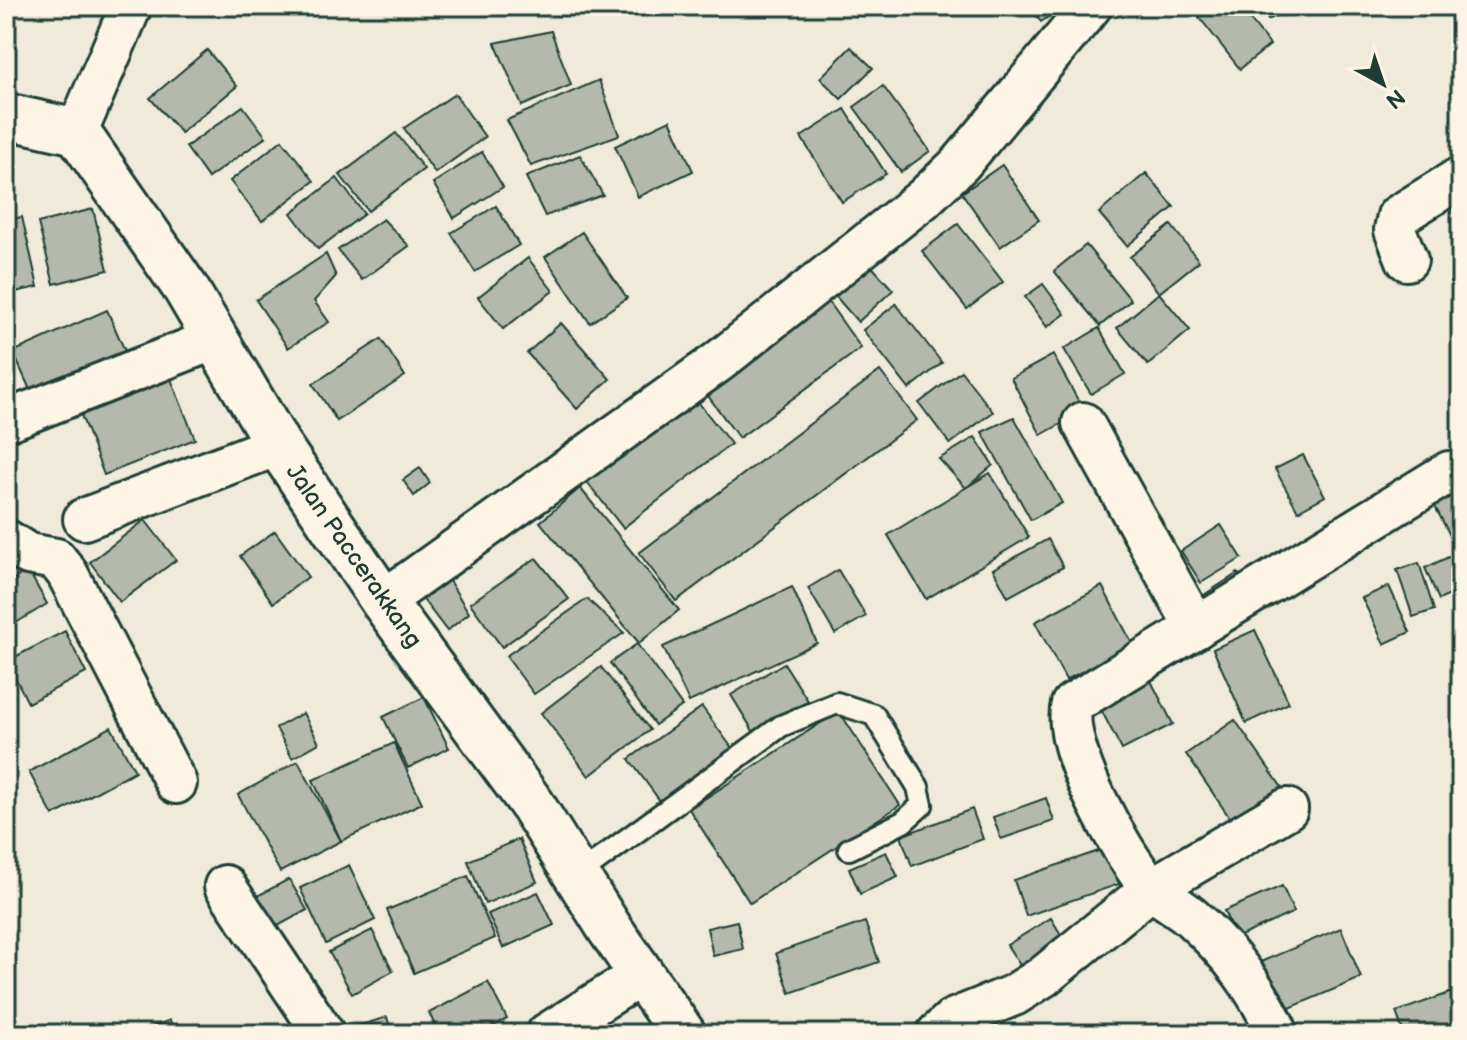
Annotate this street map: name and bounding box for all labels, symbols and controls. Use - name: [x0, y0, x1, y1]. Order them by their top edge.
- north arrow: [1343, 44, 1423, 124]
- text: N: [1380, 83, 1410, 114]
- street label: Jalan Paccerakkang: [280, 458, 428, 654]

